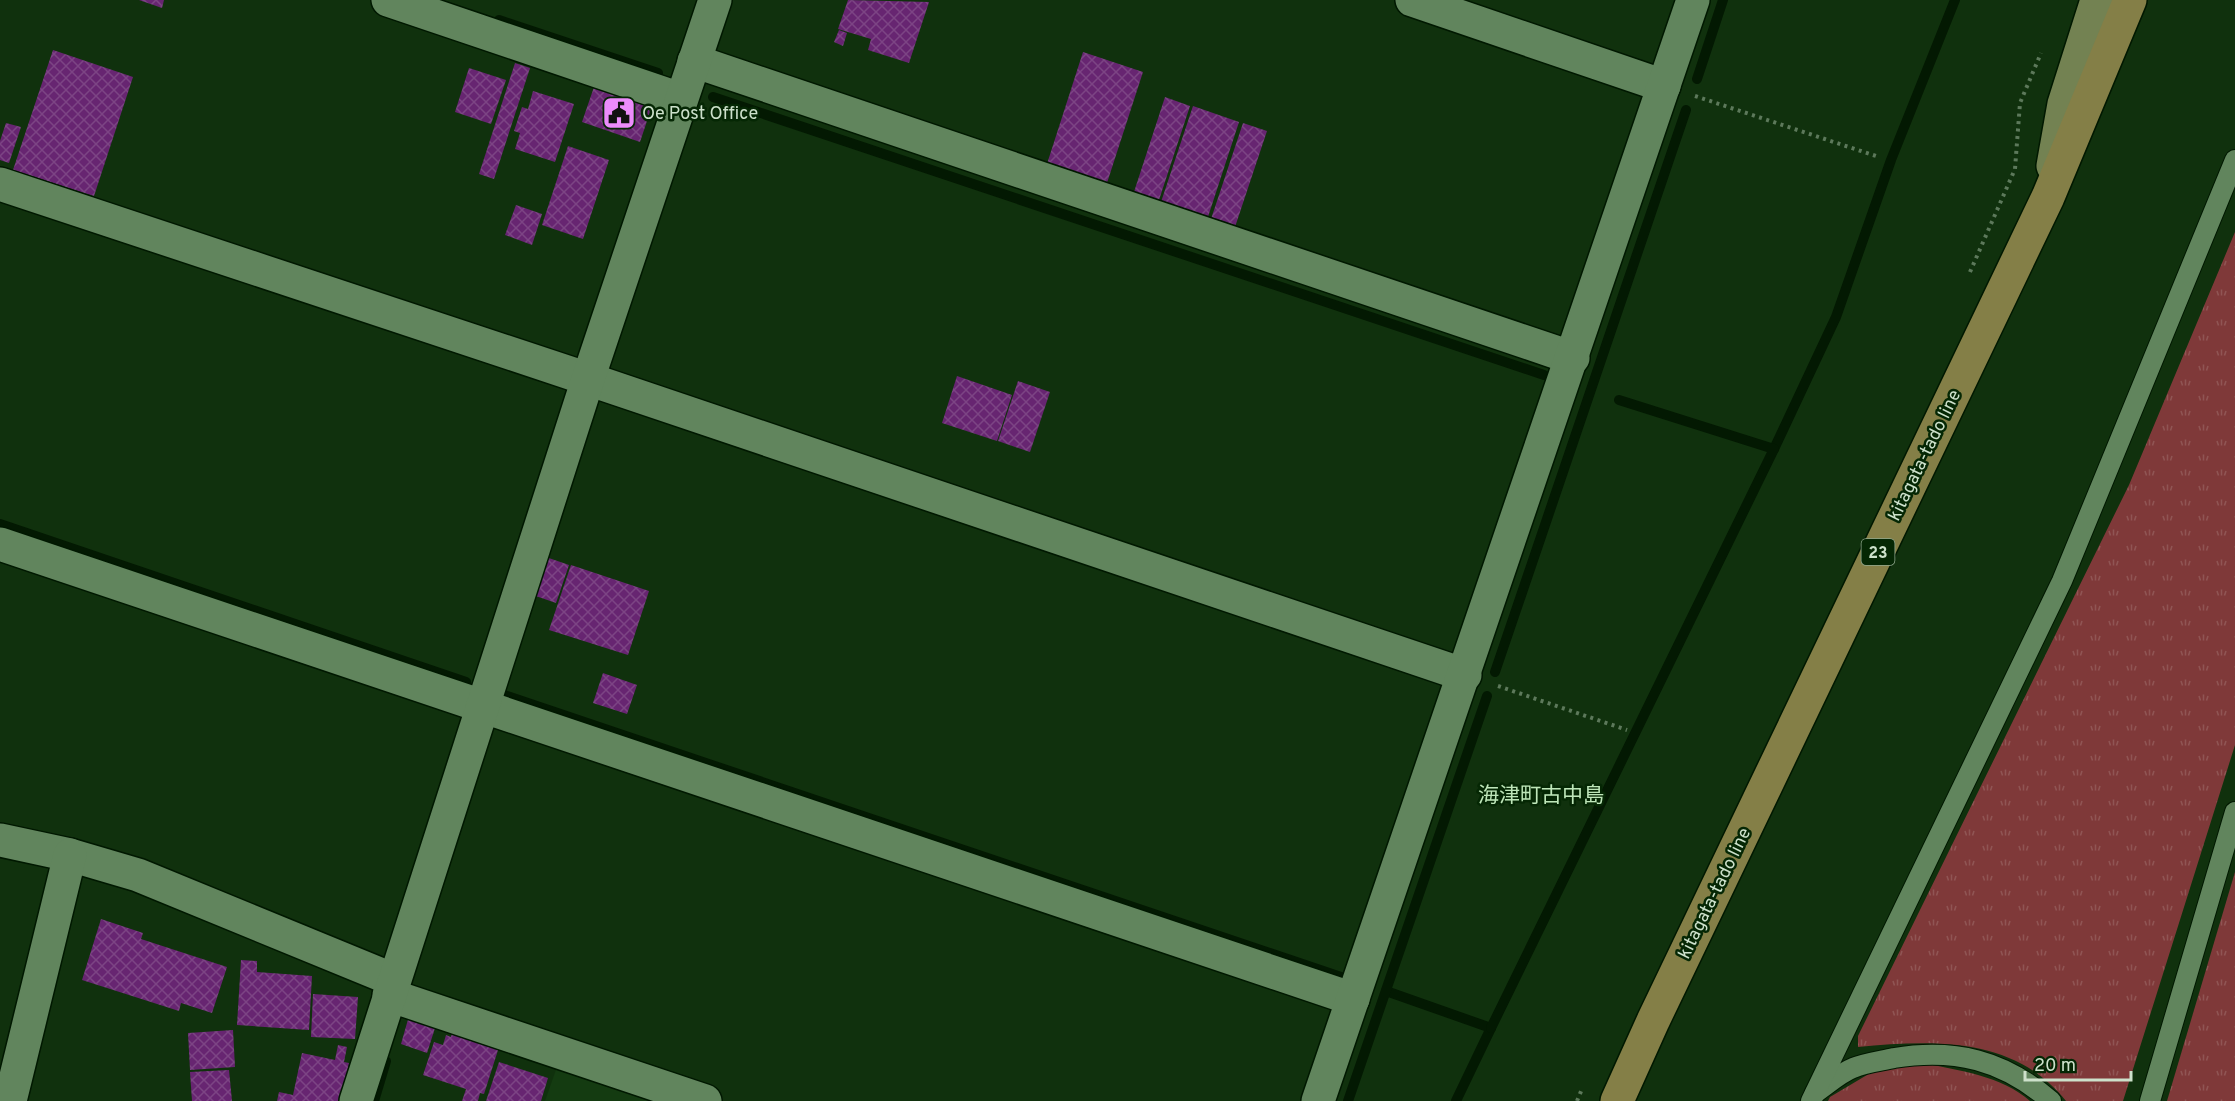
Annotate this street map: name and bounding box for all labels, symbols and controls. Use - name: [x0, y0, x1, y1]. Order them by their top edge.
- public building icon: Oe Post Office: [601, 95, 637, 131]
- place label: Oe Post Office: [642, 103, 758, 126]
- street label: kitagata-tado line: [1884, 386, 1967, 525]
- road number: 23: [1862, 539, 1894, 565]
- district label: 海津町古中島: [1478, 783, 1604, 810]
- street label: kitagata-tado line: [1674, 824, 1757, 963]
- scale bar: [2025, 1044, 2132, 1082]
- text: 20 m: [2034, 1055, 2076, 1078]

